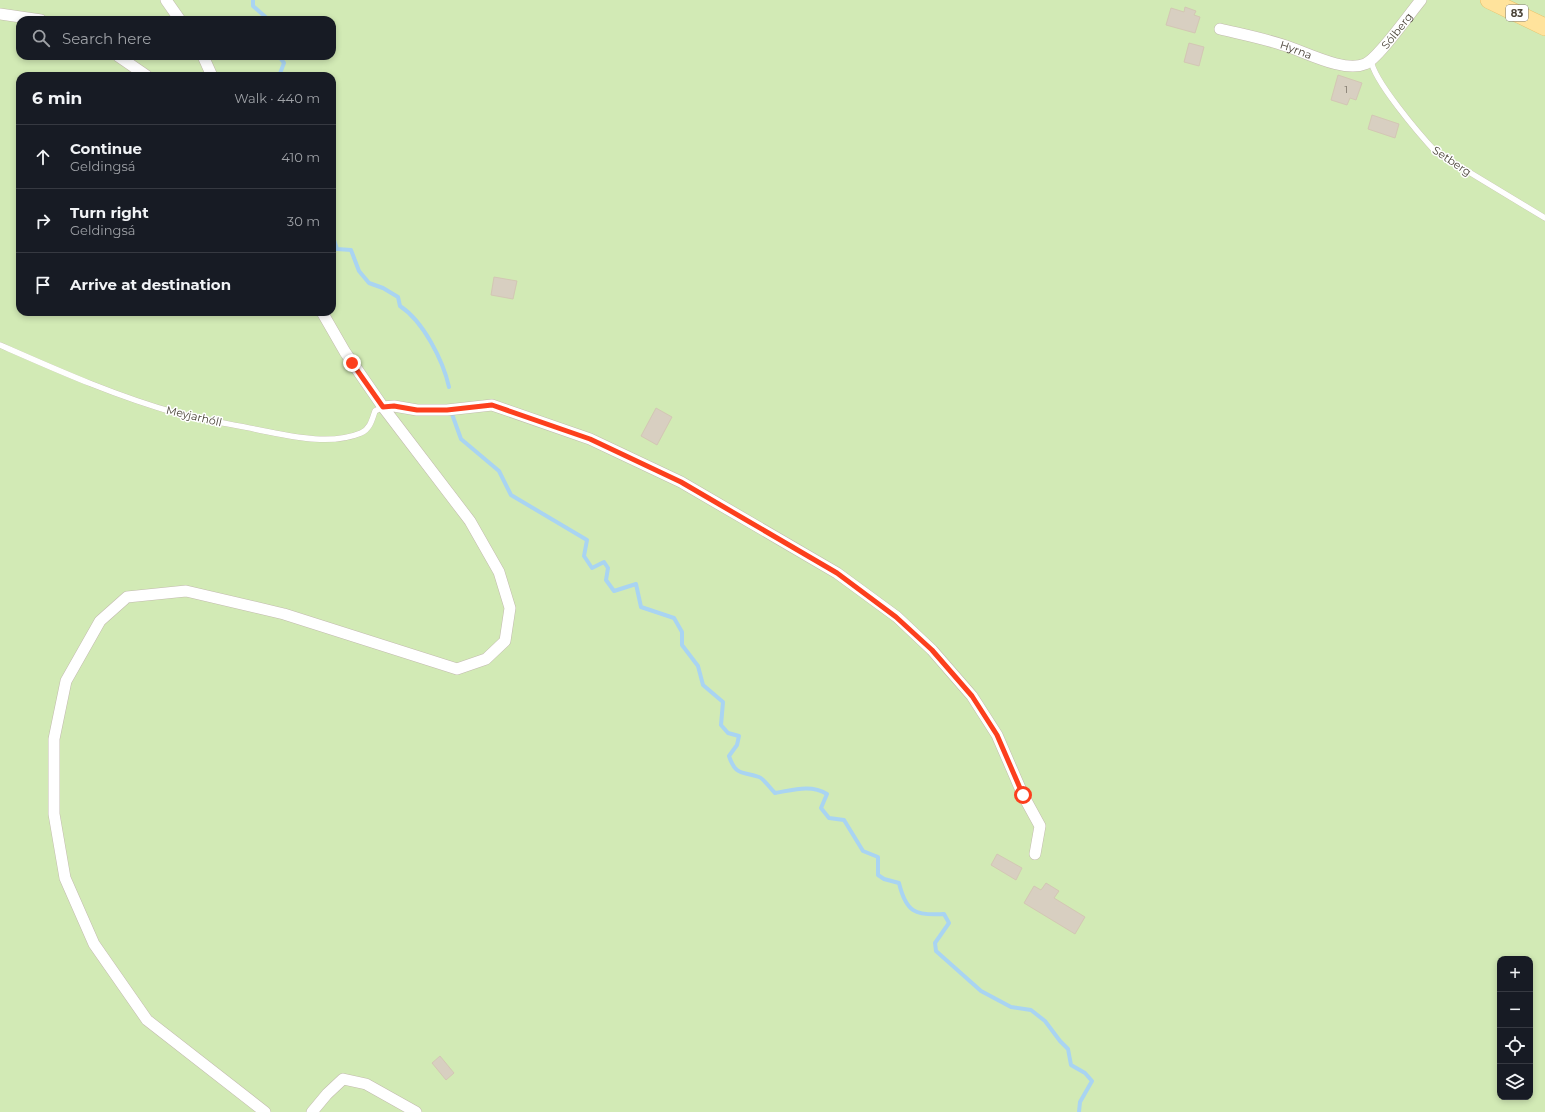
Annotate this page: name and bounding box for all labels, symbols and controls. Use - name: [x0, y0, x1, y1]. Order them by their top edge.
- road number: 83: [1506, 5, 1528, 21]
- street label: Sólberg: [1378, 10, 1416, 52]
- search box: [16, 16, 336, 60]
- icon: search: [30, 27, 52, 49]
- text: Search here: [62, 29, 151, 48]
- street label: Hyrna: [1278, 37, 1314, 62]
- house number: 1: [1344, 84, 1348, 95]
- text: 6 min: [32, 88, 82, 108]
- text: Walk · 440 m: [234, 90, 320, 106]
- text: Continue: [70, 139, 142, 158]
- street label: Setberg: [1430, 143, 1474, 179]
- icon: ahead: [32, 146, 54, 168]
- text: 410 m: [281, 149, 320, 165]
- text: Geldingsá: [70, 158, 135, 174]
- text: Turn right: [70, 203, 149, 222]
- icon: right: [32, 210, 54, 232]
- text: 30 m: [287, 213, 320, 229]
- text: Geldingsá: [70, 222, 135, 238]
- icon: arrive: [32, 274, 54, 296]
- text: Arrive at destination: [70, 275, 231, 294]
- route end: [343, 354, 361, 372]
- street label: Meyjarhóll: [165, 403, 223, 429]
- route start: [1014, 786, 1032, 804]
- map controls: [1497, 956, 1533, 1100]
- button: +: [1497, 956, 1533, 992]
- button: −: [1497, 992, 1533, 1028]
- button: locate: [1497, 1028, 1533, 1064]
- button: layers: [1497, 1064, 1533, 1100]

